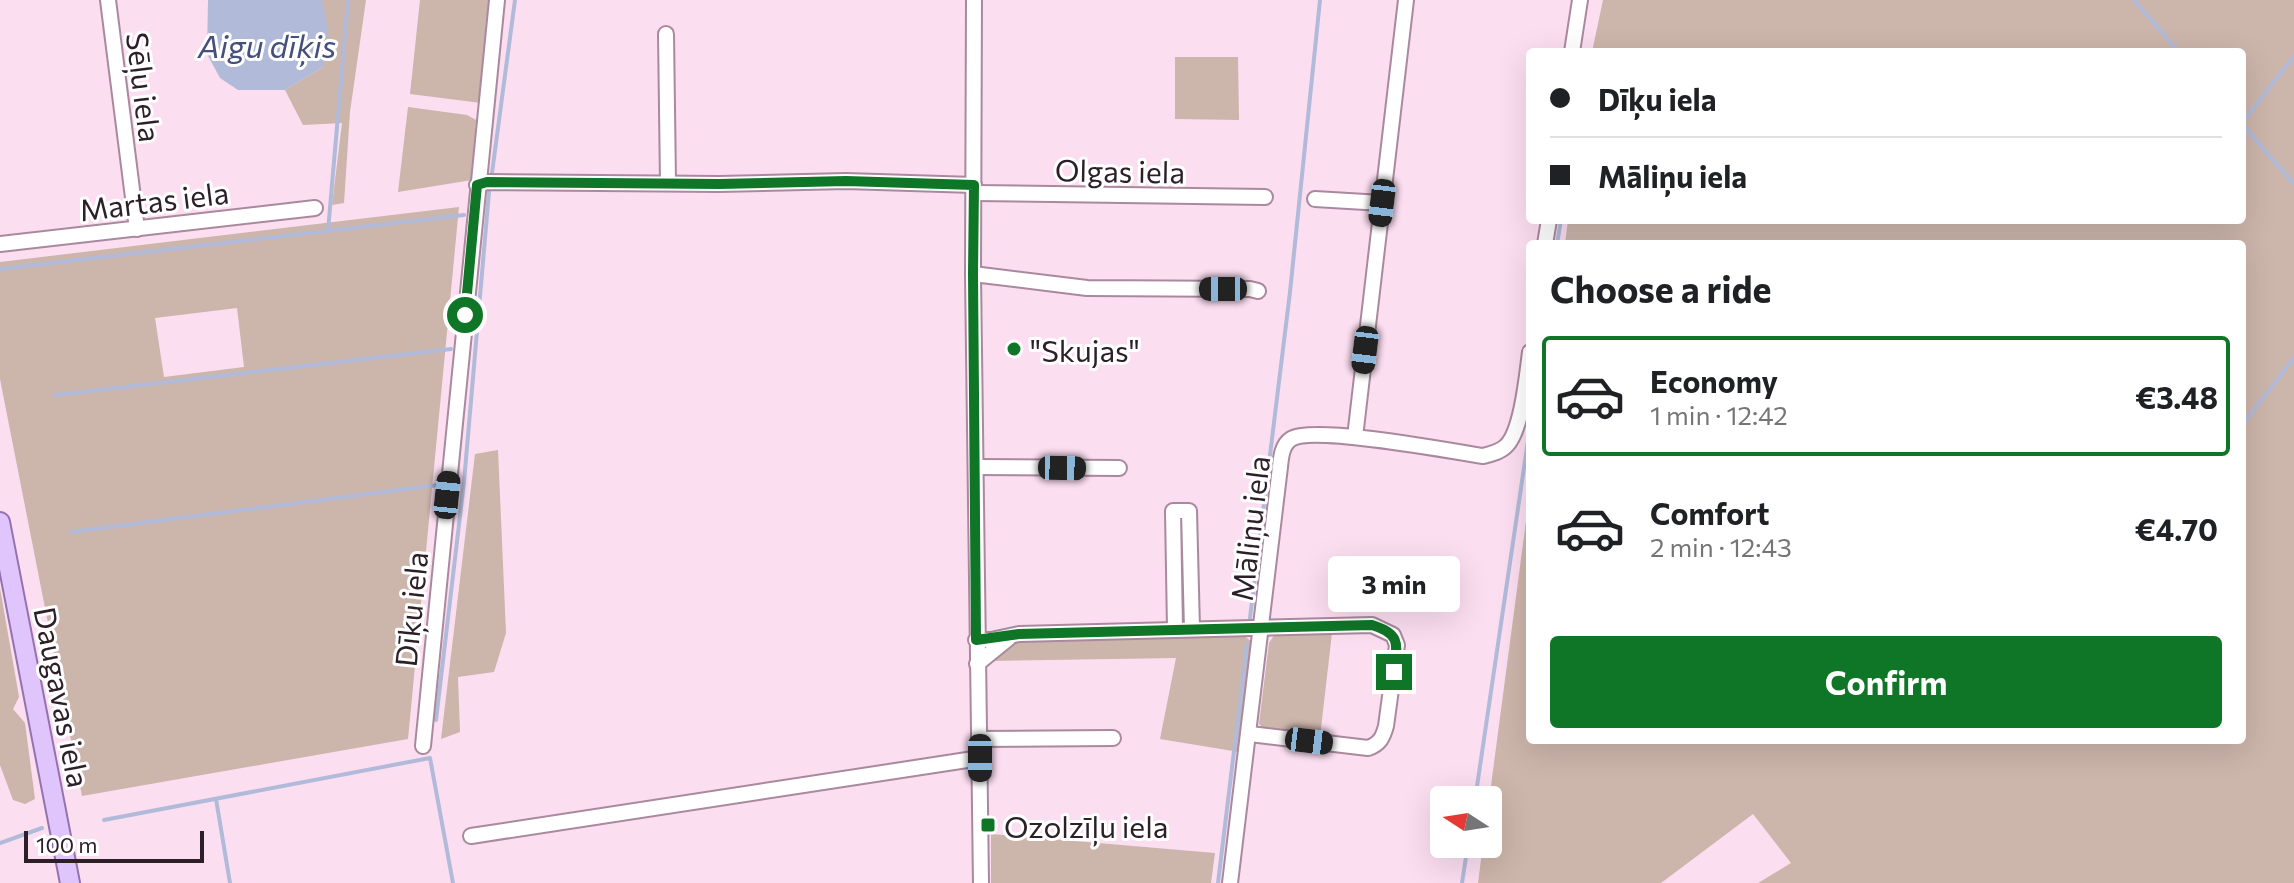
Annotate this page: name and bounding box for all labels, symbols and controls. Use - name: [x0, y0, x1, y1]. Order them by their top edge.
- water label: Aigu dīķis: [197, 25, 336, 67]
- street label: Sēļu iela: [117, 30, 170, 144]
- text: Dīķu iela: [1598, 80, 1717, 117]
- street label: Olgas iela: [1055, 150, 1185, 190]
- text: Māliņu iela: [1598, 157, 1747, 194]
- street label: Martas iela: [77, 172, 231, 228]
- car: [1367, 178, 1397, 228]
- text: Choose a ride: [1550, 266, 1771, 310]
- car: [1199, 277, 1247, 301]
- route start: [447, 297, 483, 333]
- car: [1350, 325, 1380, 375]
- place label: "Skujas": [1030, 331, 1140, 368]
- marker: "Skujas": [1005, 340, 1023, 358]
- icon: car: [1554, 360, 1626, 432]
- text: Economy: [1650, 362, 1778, 399]
- text: €3.48: [2135, 378, 2218, 415]
- text: 1 min · 12:42: [1650, 399, 1788, 430]
- street label: Māliņu iela: [1222, 453, 1279, 603]
- car: [1038, 456, 1086, 480]
- car: [433, 470, 461, 520]
- icon: car: [1554, 492, 1626, 564]
- text: Comfort: [1650, 494, 1769, 531]
- text: €4.70: [2135, 510, 2218, 547]
- text: 2 min · 12:43: [1650, 531, 1792, 562]
- street label: Dīķu iela: [386, 550, 437, 669]
- callout: 3 min: [1328, 556, 1460, 612]
- text: 3 min: [1361, 568, 1427, 599]
- street label: Daugavas iela: [27, 604, 99, 790]
- button: Confirm: [1550, 636, 2222, 728]
- route end: [1376, 654, 1412, 690]
- car: [1284, 726, 1334, 756]
- car: [968, 734, 992, 782]
- north arrow: [1430, 786, 1502, 858]
- map controls: [1430, 786, 1502, 858]
- place label: Ozolzīļu iela: [1004, 807, 1169, 847]
- marker: Ozolzīļu iela: [979, 816, 997, 834]
- scale bar: [24, 827, 204, 863]
- text: 100 m: [36, 831, 98, 858]

